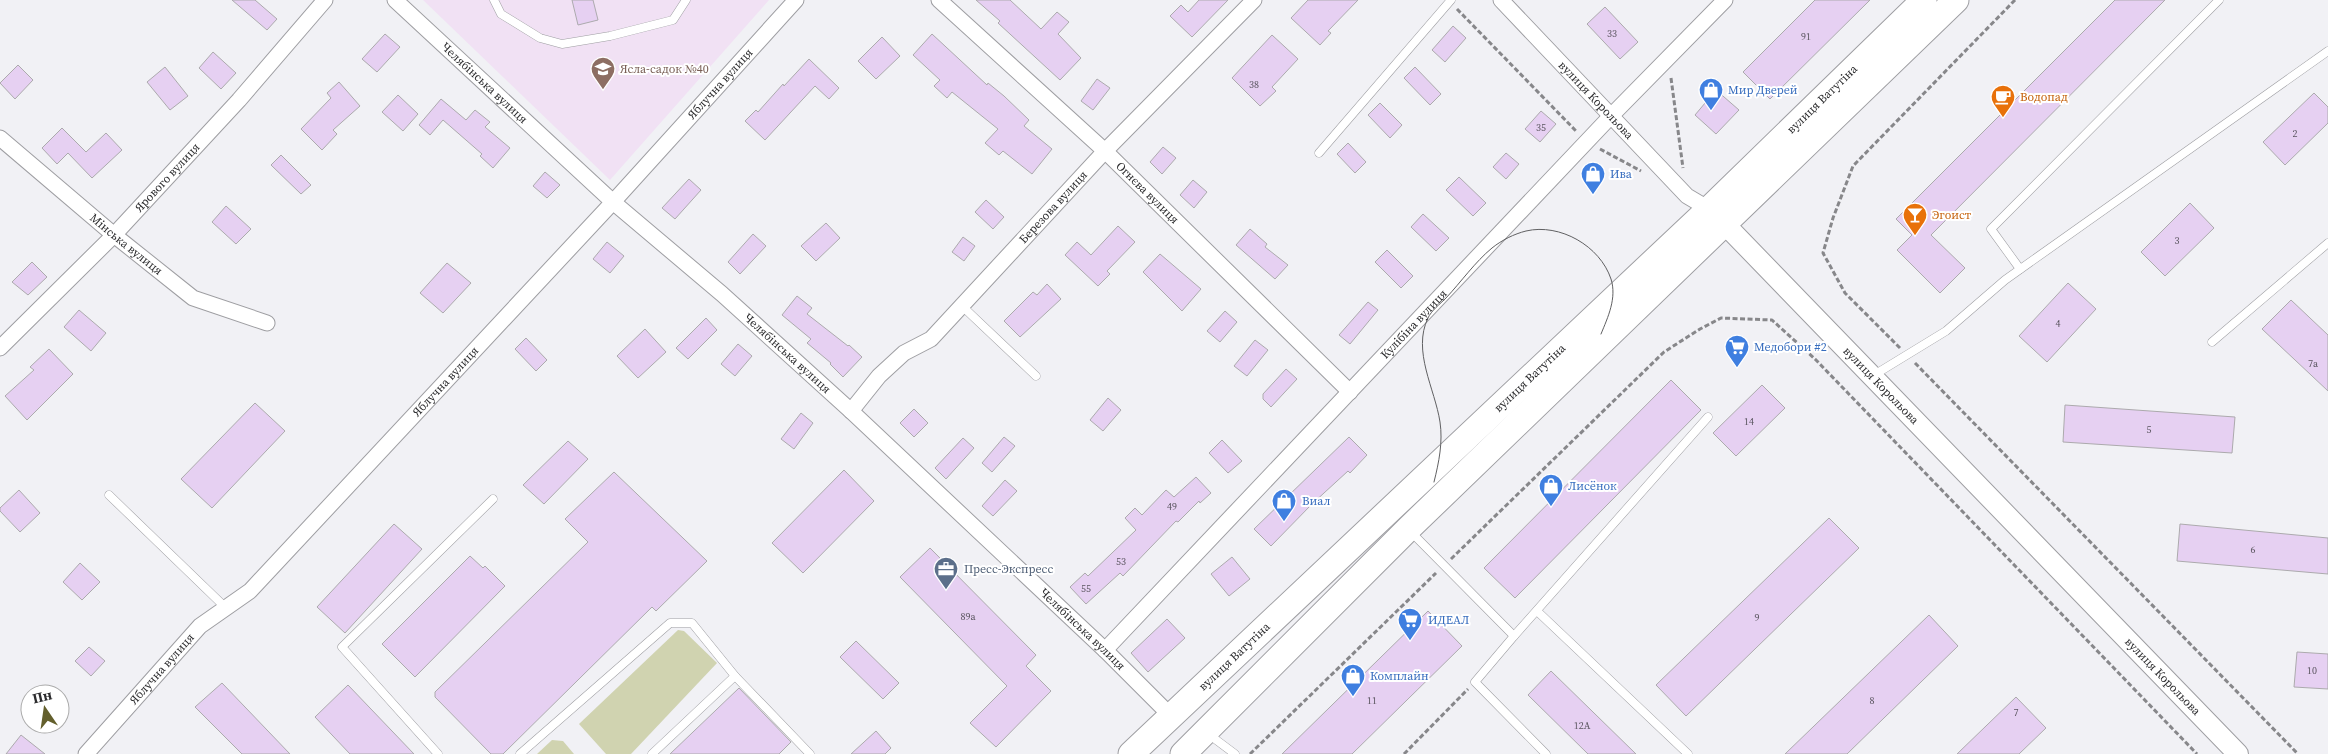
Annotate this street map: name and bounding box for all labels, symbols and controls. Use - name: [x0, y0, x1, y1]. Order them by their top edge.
- house number: 33: [1607, 27, 1617, 40]
- house number: 91: [1801, 30, 1811, 43]
- street label: Челябінська вулиця: [438, 39, 531, 127]
- street label: Яблучна вулиця: [684, 45, 756, 123]
- school or university icon: Ясла-садок №40: [590, 56, 616, 90]
- street label: вулиця Корольова: [1555, 57, 1638, 143]
- street label: вулиця Ватутіна: [1783, 60, 1861, 137]
- place label: Ясла-садок №40: [620, 61, 709, 77]
- shop icon: Мир Дверей: [1698, 77, 1724, 111]
- house number: 38: [1249, 78, 1259, 91]
- place label: Мир Дверей: [1728, 82, 1798, 98]
- cafe icon: Водопад: [1990, 84, 2016, 118]
- place label: Водопад: [2020, 89, 2068, 105]
- house number: 35: [1536, 121, 1546, 134]
- house number: 2: [2293, 127, 2298, 140]
- street label: Ярового вулиця: [131, 139, 203, 215]
- street label: Огнєва вулиця: [1112, 158, 1183, 227]
- shop icon: Ива: [1580, 161, 1606, 195]
- place label: Ива: [1610, 166, 1633, 182]
- street label: Березова вулиця: [1015, 167, 1091, 247]
- bar icon: Эгоист: [1902, 202, 1928, 236]
- place label: Эгоист: [1932, 207, 1972, 223]
- street label: Мінська вулиця: [86, 210, 166, 279]
- house number: 3: [2175, 234, 2180, 247]
- street label: Кулібіна вулиця: [1377, 286, 1451, 362]
- street label: Челябінська вулиця: [740, 310, 834, 397]
- house number: 4: [2056, 317, 2061, 330]
- supermarket icon: Медобори #2: [1724, 334, 1750, 368]
- place label: Медобори #2: [1754, 339, 1827, 355]
- street label: вулиця Ватутіна: [1490, 340, 1570, 416]
- street label: Яблучна вулиця: [409, 343, 482, 420]
- street label: вулиця Корольова: [1840, 343, 1923, 428]
- house number: 7а: [2308, 357, 2319, 370]
- house number: 14: [1744, 415, 1754, 428]
- house number: 5: [2147, 423, 2152, 436]
- shop icon: Лисёнок: [1538, 473, 1564, 507]
- place label: Лисёнок: [1568, 478, 1617, 494]
- shop icon: Виал: [1271, 488, 1297, 522]
- place label: Виал: [1302, 493, 1330, 509]
- house number: 49: [1167, 500, 1177, 513]
- house number: 6: [2251, 543, 2256, 556]
- house number: 53: [1116, 555, 1126, 568]
- office icon: Пресс-Экспресс: [933, 556, 959, 590]
- place label: Пресс-Экспресс: [964, 561, 1053, 577]
- house number: 55: [1081, 582, 1091, 595]
- street label: Челябінська вулиця: [1036, 585, 1129, 674]
- supermarket icon: ИДЕАЛ: [1397, 607, 1423, 641]
- house number: 89а: [960, 610, 976, 623]
- house number: 9: [1755, 611, 1760, 624]
- place label: ИДЕАЛ: [1428, 612, 1469, 628]
- street label: вулиця Ватутіна: [1195, 618, 1274, 694]
- street label: Яблучна вулиця: [126, 630, 198, 708]
- street label: вулиця Корольова: [2121, 634, 2205, 719]
- shop icon: Комплайн: [1340, 663, 1366, 697]
- house number: 10: [2307, 664, 2317, 677]
- place label: Комплайн: [1370, 668, 1429, 684]
- north arrow: [20, 684, 70, 734]
- text: Пн: [30, 684, 54, 708]
- house number: 11: [1367, 694, 1377, 707]
- house number: 8: [1870, 694, 1875, 707]
- house number: 7: [2014, 706, 2019, 719]
- house number: 12А: [1574, 719, 1591, 732]

